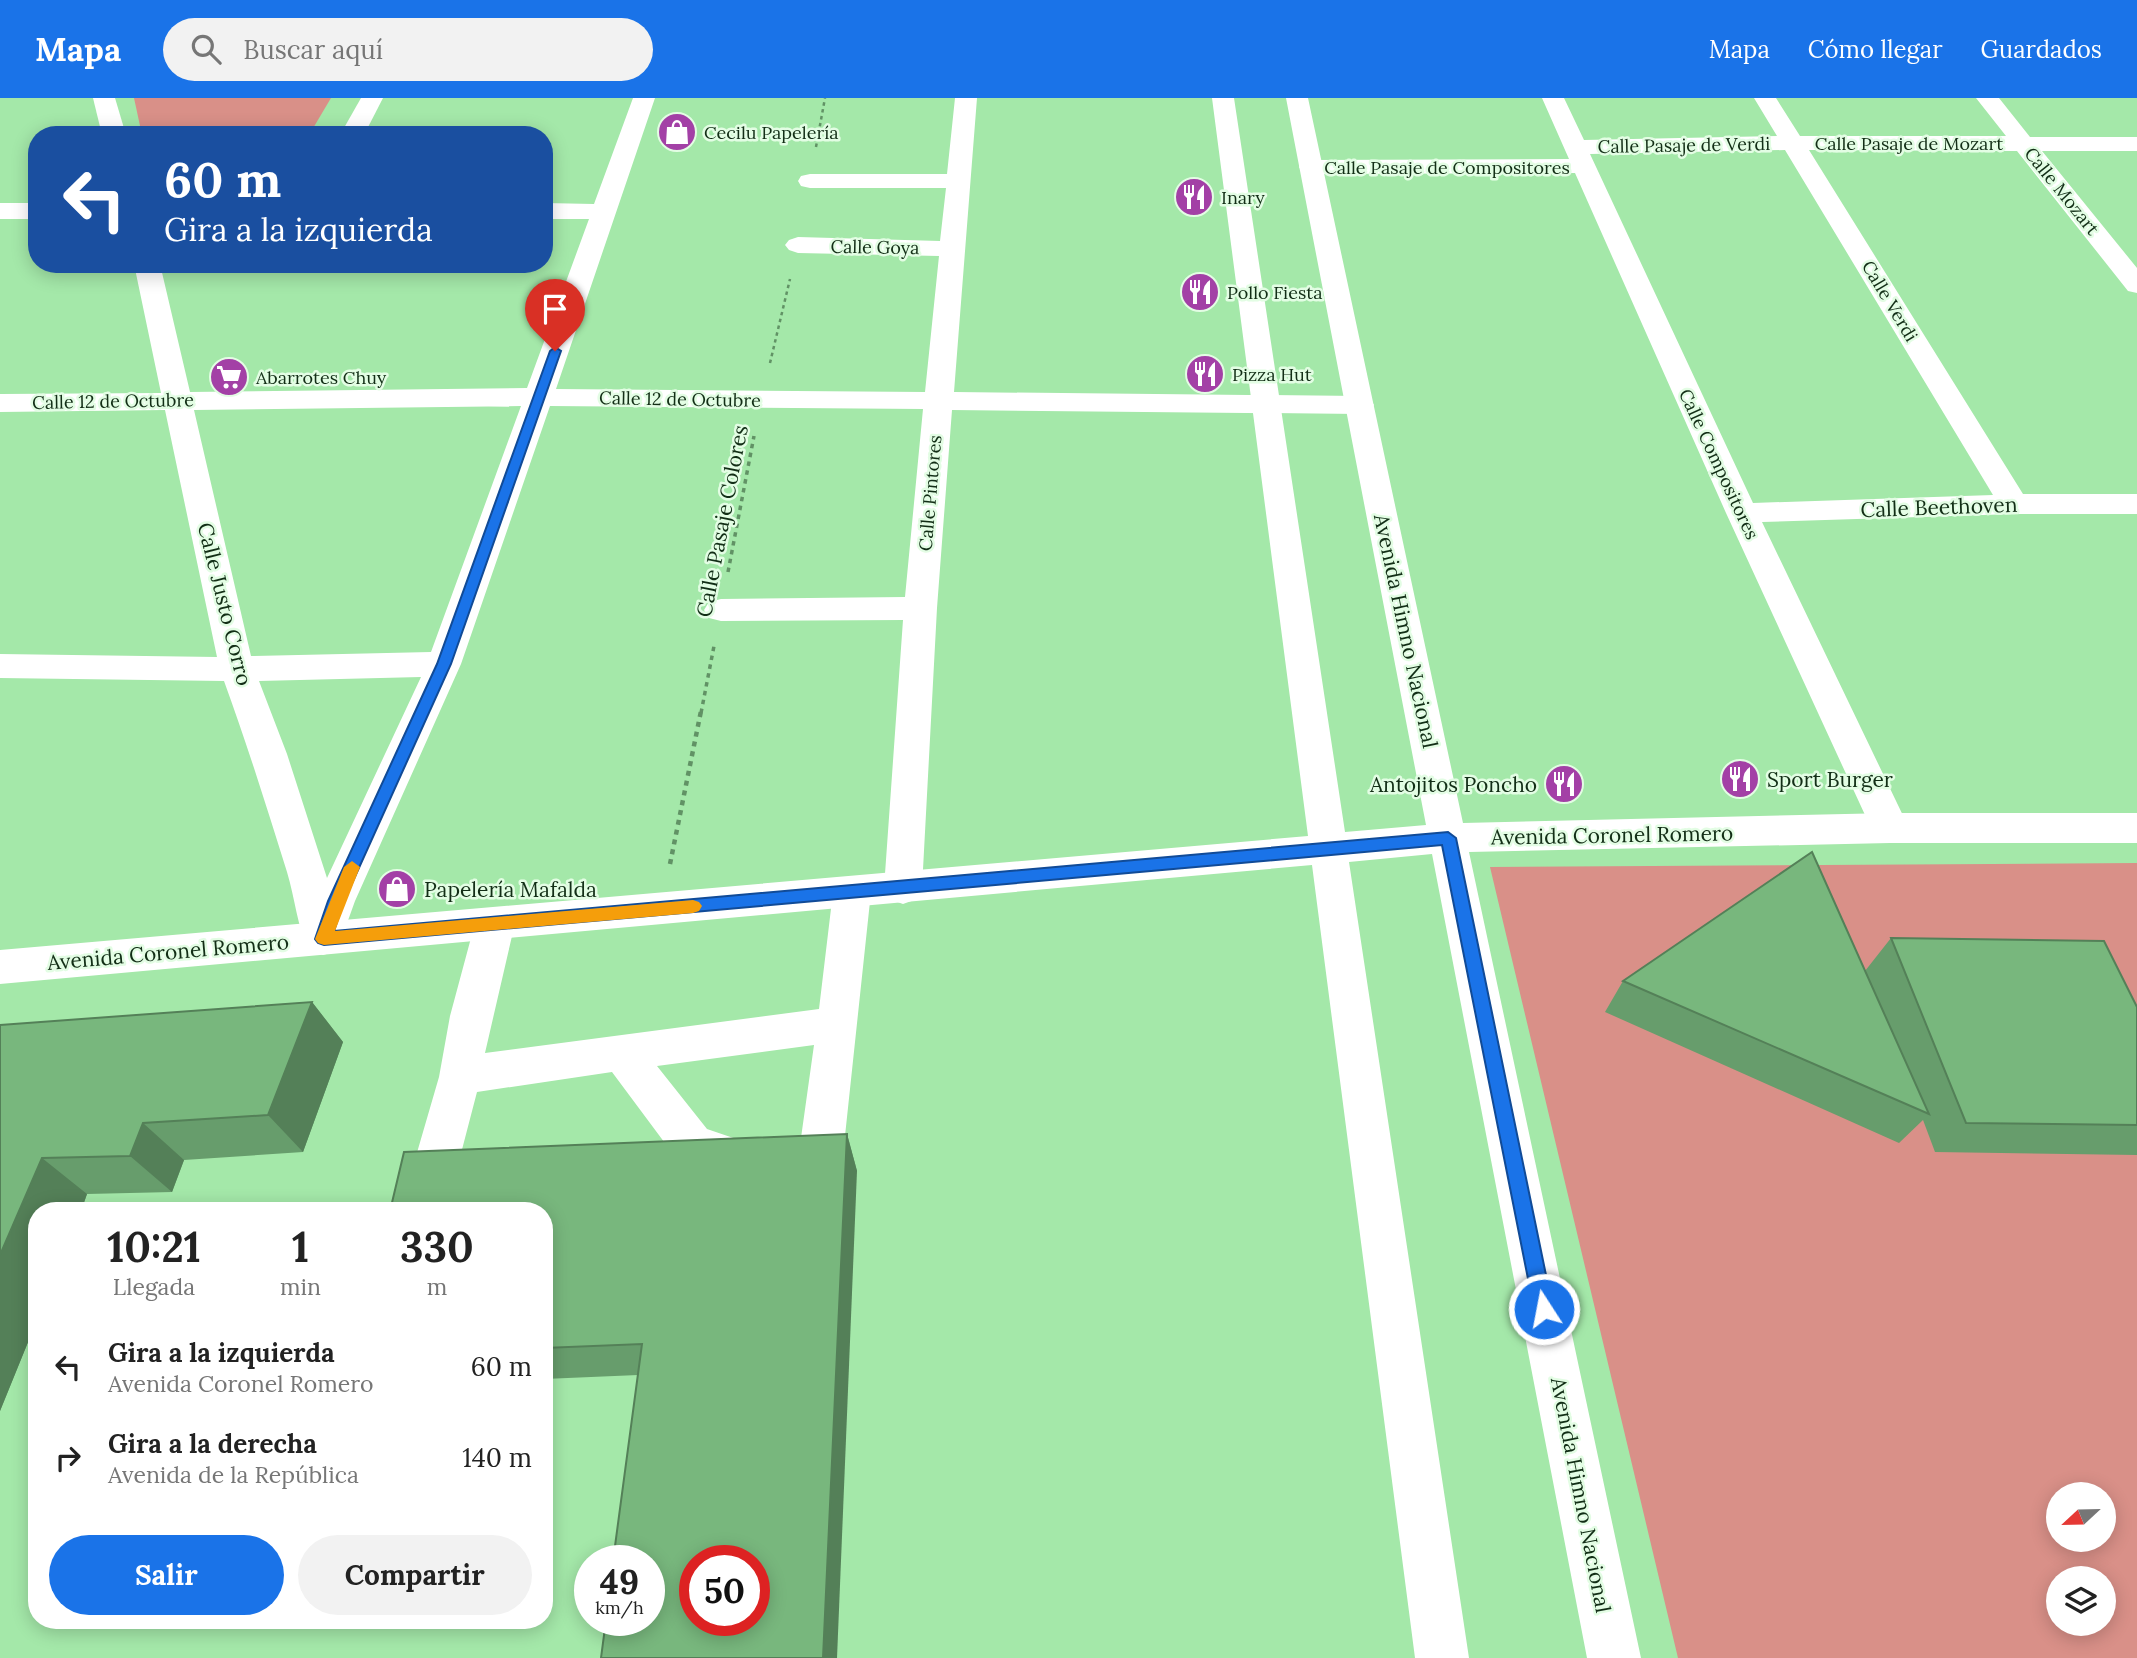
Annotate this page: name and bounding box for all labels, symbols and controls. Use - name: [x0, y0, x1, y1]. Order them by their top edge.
- search box: [163, 18, 653, 81]
- text: Mapa: [35, 28, 121, 70]
- icon: search: [187, 30, 225, 68]
- text: Buscar aquí: [243, 33, 383, 66]
- text: Mapa: [1709, 34, 1770, 65]
- text: Cómo llegar: [1808, 34, 1943, 65]
- text: Guardados: [1981, 34, 2102, 65]
- shop icon: Cecilu Papelería: [656, 111, 698, 153]
- place label: Cecilu Papelería: [704, 121, 839, 144]
- street label: Calle Pasaje de Verdi: [1598, 132, 1770, 158]
- street label: Calle Pasaje de Mozart: [1815, 132, 2003, 155]
- street label: Calle Mozart: [2020, 142, 2104, 240]
- text: 60 m: [164, 148, 281, 210]
- icon: left: [49, 154, 140, 245]
- street label: Calle Pasaje de Compositores: [1324, 156, 1570, 179]
- restaurant icon: Inary: [1173, 176, 1215, 218]
- place label: Inary: [1221, 186, 1265, 209]
- text: Gira a la izquierda: [164, 209, 433, 250]
- street label: Calle Goya: [830, 235, 920, 259]
- street label: Calle Verdi: [1857, 256, 1923, 346]
- restaurant icon: Pollo Fiesta: [1179, 271, 1221, 313]
- pin: [525, 279, 585, 351]
- place label: Pollo Fiesta: [1227, 281, 1323, 304]
- icon: arrive: [536, 290, 574, 328]
- restaurant icon: Pizza Hut: [1184, 353, 1226, 395]
- supermarket icon: Abarrotes Chuy: [208, 356, 250, 398]
- place label: Pizza Hut: [1232, 363, 1312, 386]
- place label: Abarrotes Chuy: [255, 366, 387, 389]
- street label: Calle Compositores: [1674, 385, 1764, 543]
- street label: Calle 12 de Octubre: [599, 386, 761, 412]
- street label: Calle 12 de Octubre: [32, 388, 194, 414]
- street label: Calle Pasaje Colores: [690, 423, 754, 619]
- street label: Calle Pintores: [913, 434, 947, 552]
- street label: Calle Beethoven: [1860, 491, 2018, 523]
- street label: Avenida Himno Nacional: [1368, 510, 1444, 751]
- street label: Calle Justo Corro: [192, 520, 258, 688]
- restaurant icon: Sport Burger: [1719, 758, 1761, 800]
- restaurant icon: Antojitos Poncho: [1543, 763, 1585, 805]
- place label: Sport Burger: [1767, 766, 1893, 793]
- place label: Antojitos Poncho: [1369, 771, 1537, 798]
- street label: Avenida Coronel Romero: [1490, 819, 1733, 851]
- shop icon: Papelería Mafalda: [376, 868, 418, 910]
- place label: Papelería Mafalda: [424, 876, 597, 903]
- street label: Avenida Coronel Romero: [45, 928, 290, 976]
- text: 10:21: [107, 1220, 201, 1274]
- text: 1: [292, 1220, 309, 1274]
- text: 330: [400, 1220, 474, 1274]
- text: Llegada: [113, 1272, 195, 1301]
- text: min: [280, 1272, 321, 1301]
- text: m: [427, 1272, 447, 1301]
- position arrow: [1507, 1272, 1581, 1346]
- text: Gira a la izquierda: [108, 1336, 335, 1369]
- icon: left: [49, 1348, 87, 1386]
- text: 60 m: [471, 1350, 532, 1383]
- text: Avenida Coronel Romero: [108, 1369, 374, 1398]
- street label: Avenida Himno Nacional: [1545, 1374, 1617, 1615]
- text: Gira a la derecha: [108, 1427, 317, 1460]
- icon: right: [49, 1439, 87, 1477]
- text: 140 m: [462, 1441, 532, 1474]
- text: Avenida de la República: [108, 1460, 359, 1489]
- north arrow: [2046, 1482, 2116, 1552]
- map controls: [2046, 1482, 2116, 1636]
- button: Salir: [49, 1535, 284, 1615]
- button: Compartir: [298, 1535, 532, 1615]
- speed limit sign: 50: [679, 1545, 770, 1636]
- text: 49: [600, 1559, 639, 1604]
- button: layers: [2046, 1566, 2116, 1636]
- text: km/h: [595, 1596, 644, 1619]

